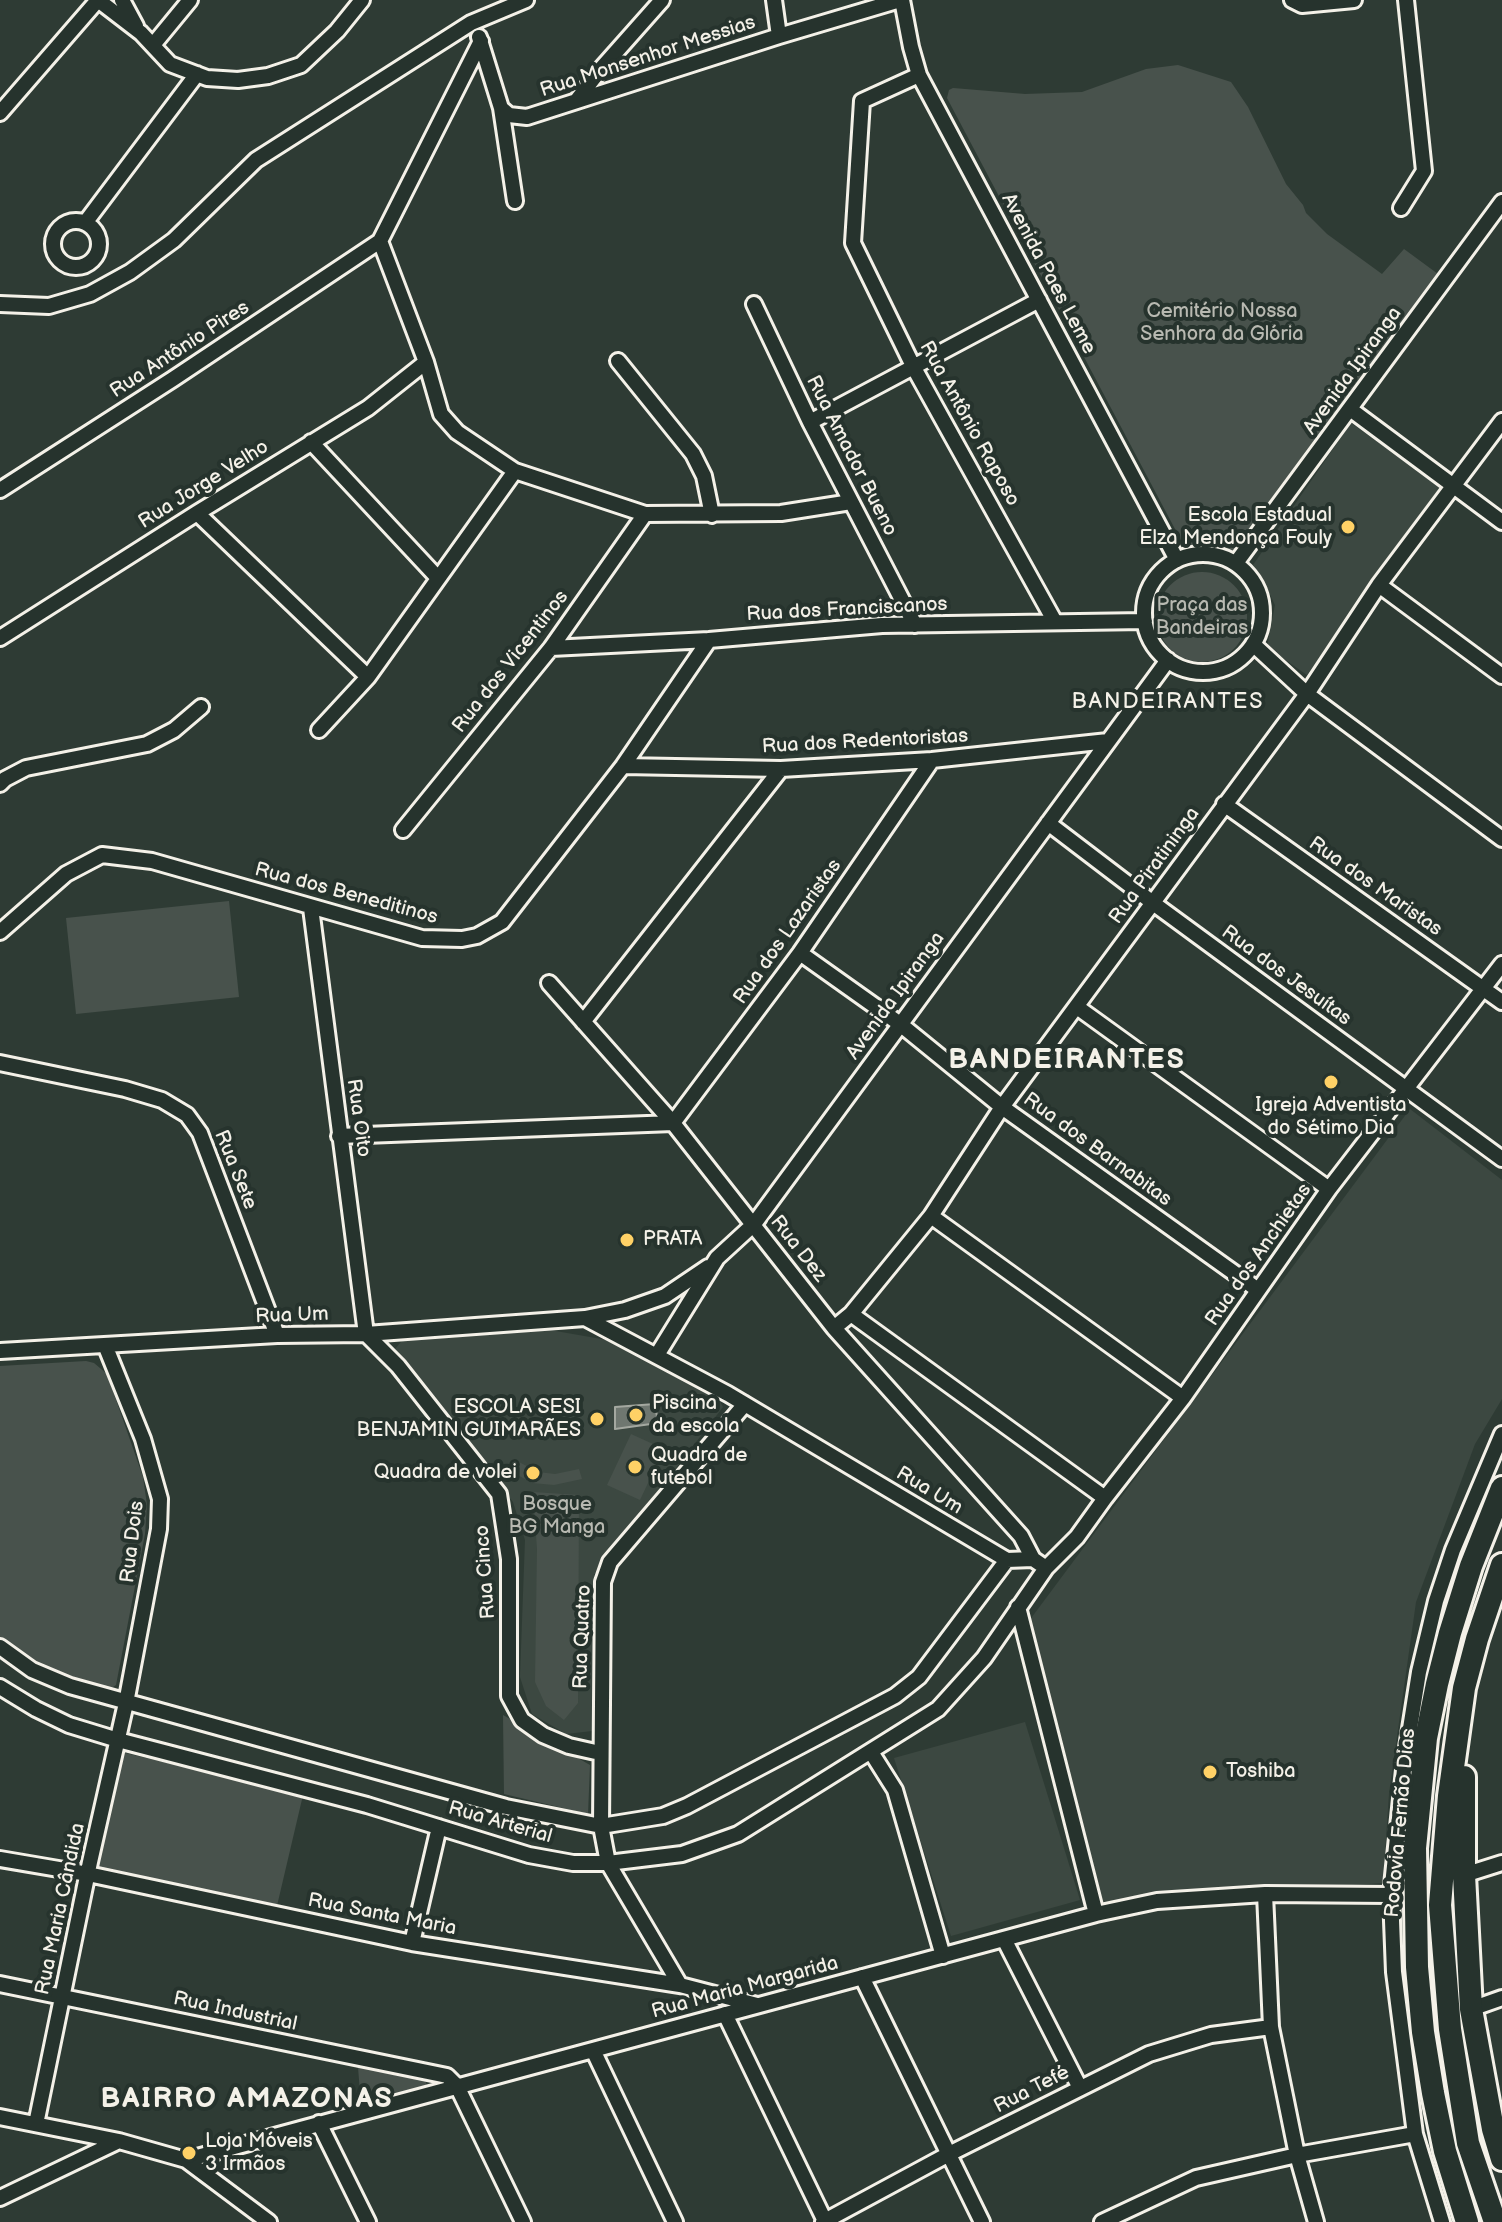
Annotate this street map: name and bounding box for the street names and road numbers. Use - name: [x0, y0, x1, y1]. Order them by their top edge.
- street label: Rua Monsenhor Messias: [537, 11, 759, 103]
- street label: Avenida Paes Leme: [996, 190, 1100, 358]
- street label: Rua Antônio Pires: [106, 296, 254, 404]
- street label: Avenida Ipiranga: [1299, 303, 1407, 439]
- street label: Rua Antônio Raposo: [914, 337, 1024, 511]
- street label: Rua Amador Bueno: [800, 372, 902, 540]
- street label: Rua Jorge Velho: [135, 435, 273, 535]
- street label: Rua dos Vicentinos: [448, 586, 574, 738]
- street label: Rua dos Franciscanos: [746, 593, 948, 627]
- street label: Rua dos Redentoristas: [761, 725, 969, 759]
- street label: Rua Piratininga: [1105, 803, 1205, 929]
- street label: Rua dos Maristas: [1304, 832, 1446, 942]
- street label: Rua dos Lazaristas: [729, 855, 847, 1009]
- street label: Rua dos Beneditinos: [252, 858, 440, 930]
- street label: Rua dos Jesuítas: [1216, 921, 1356, 1031]
- street label: Avenida Ipiranga: [842, 928, 950, 1064]
- street label: Rua Oito: [341, 1077, 375, 1159]
- street label: Rua dos Barnabitas: [1018, 1088, 1176, 1212]
- street label: Rua Sete: [208, 1127, 262, 1213]
- street label: Rua dos Anchietas: [1201, 1179, 1317, 1331]
- street label: Rua Dez: [765, 1211, 831, 1287]
- street label: Rua Um: [255, 1303, 329, 1329]
- street label: Rua Um: [891, 1462, 967, 1520]
- street label: Rua Dois: [116, 1500, 150, 1584]
- street label: Rua Cinco: [471, 1524, 501, 1620]
- street label: Rua Quatro: [569, 1584, 597, 1690]
- street label: Rodovia Fernão Dias: [1381, 1727, 1421, 1919]
- street label: Rua Arterial: [445, 1797, 555, 1849]
- street label: Rua Maria Cândida: [31, 1821, 91, 1997]
- street label: Rua Santa Maria: [306, 1889, 458, 1941]
- street label: Rua Maria Margarida: [649, 1952, 841, 2024]
- street label: Rua Industrial: [171, 1987, 299, 2037]
- street label: Rua Tefé: [990, 2061, 1074, 2119]

